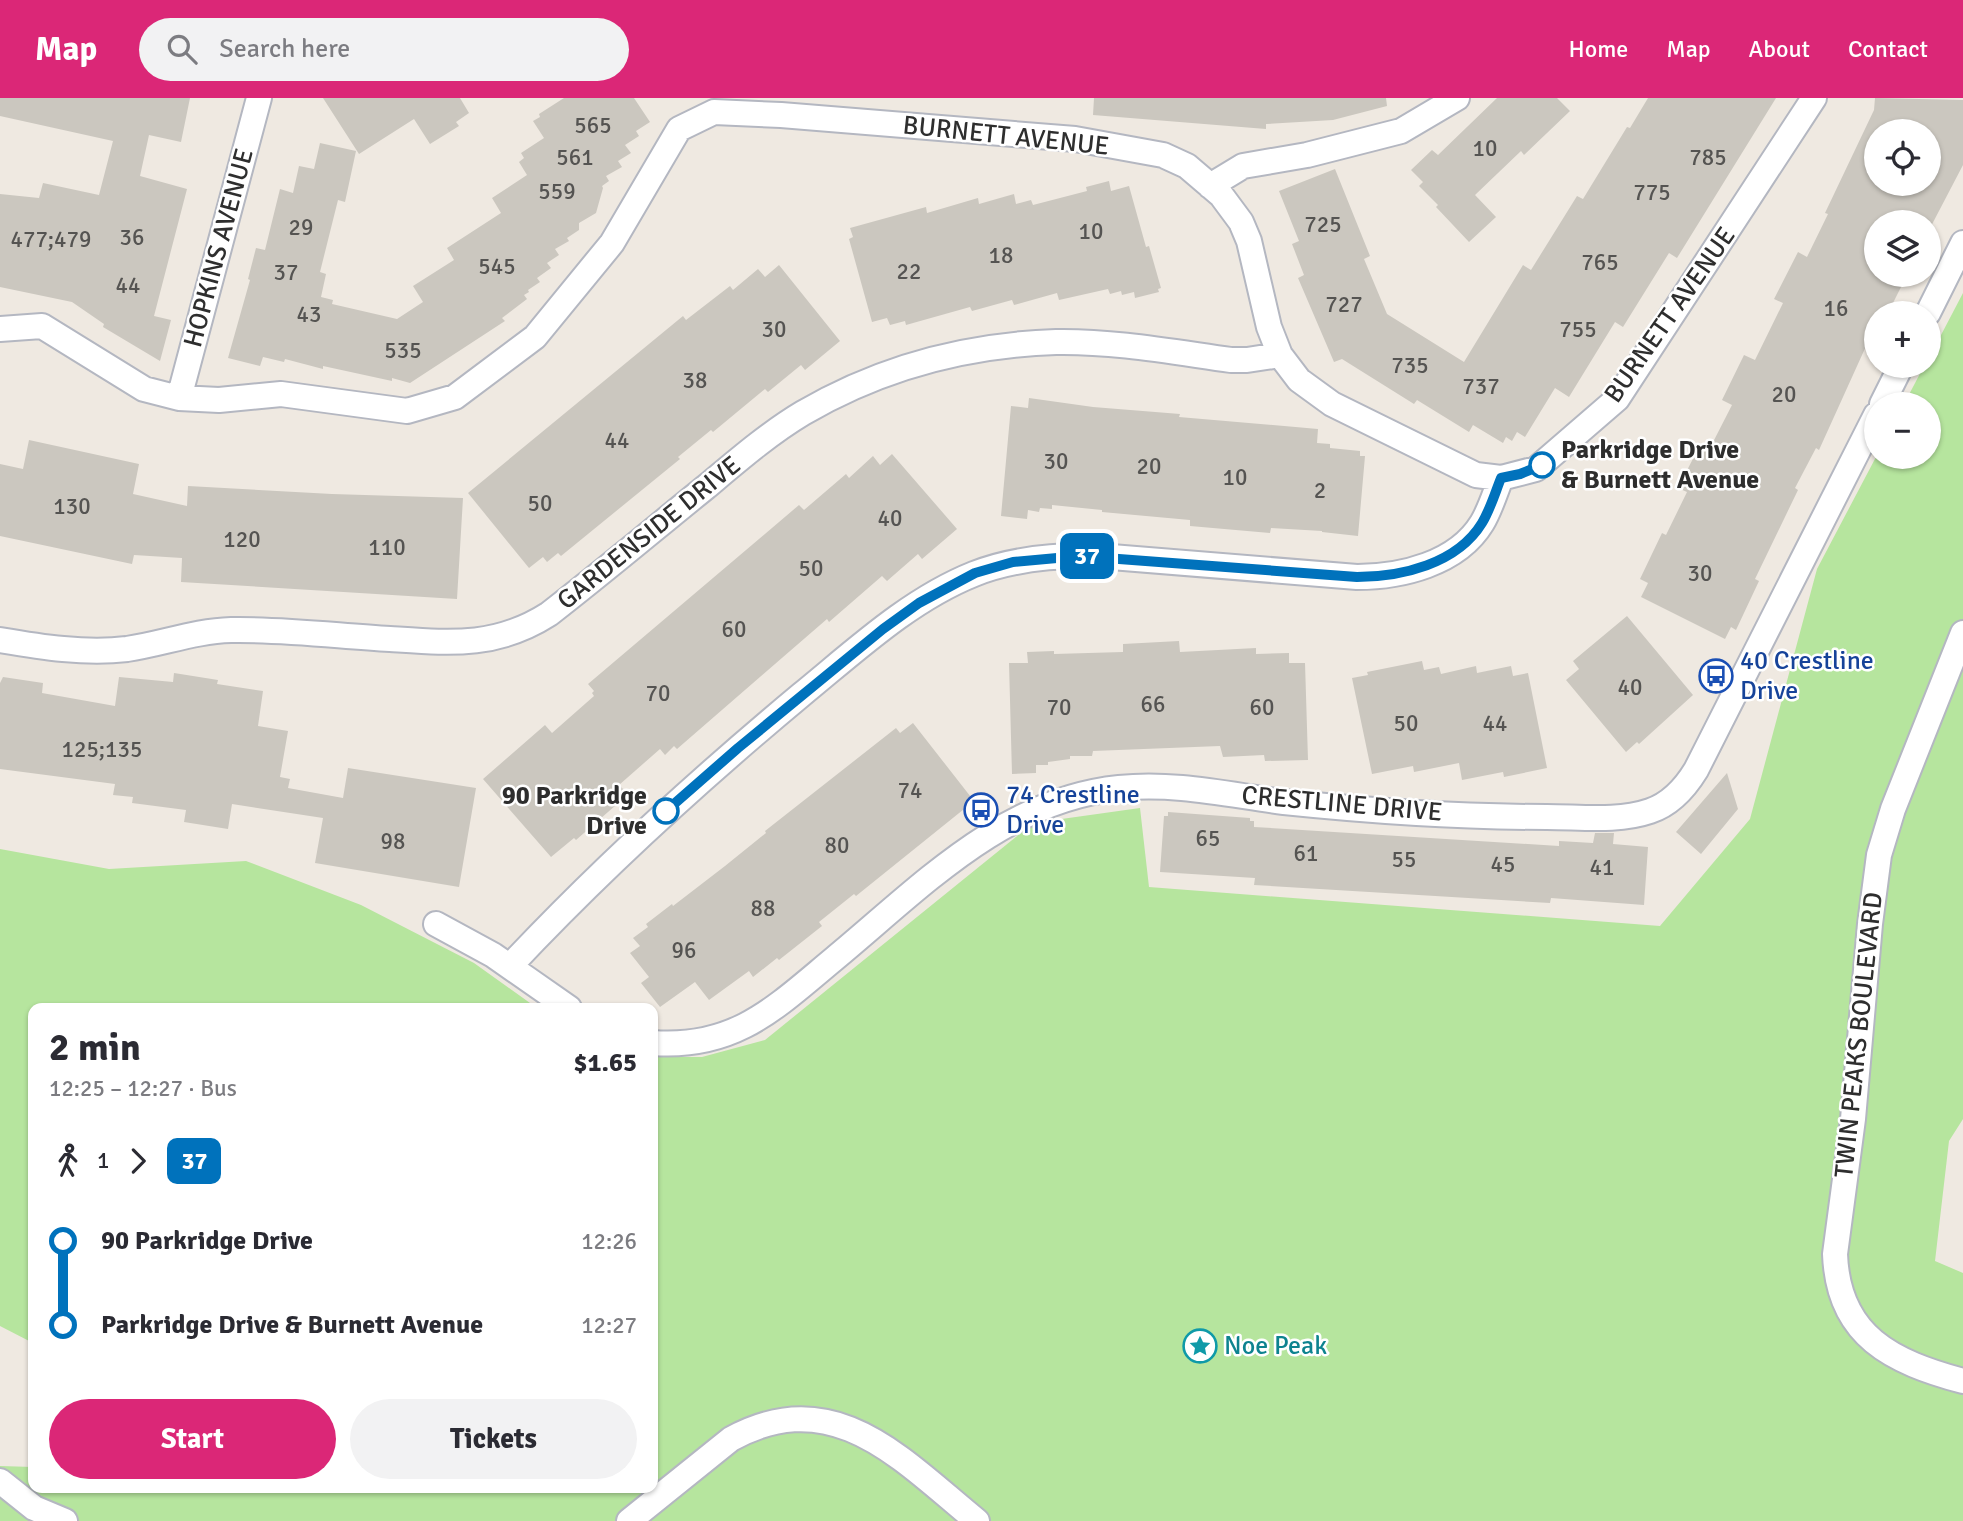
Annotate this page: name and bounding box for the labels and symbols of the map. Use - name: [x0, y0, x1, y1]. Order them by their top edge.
- street label: BURNETT AVENUE: [901, 109, 1111, 163]
- house number: 565: [574, 111, 612, 140]
- house number: 10: [1473, 134, 1497, 163]
- house number: 561: [556, 143, 594, 172]
- house number: 785: [1689, 143, 1727, 172]
- street label: HOPKINS AVENUE: [177, 145, 261, 351]
- house number: 559: [538, 177, 576, 206]
- house number: 775: [1633, 178, 1671, 207]
- house number: 725: [1304, 210, 1342, 239]
- house number: 29: [289, 213, 313, 242]
- house number: 10: [1079, 217, 1103, 246]
- street label: BURNETT AVENUE: [1597, 221, 1743, 409]
- house number: 36: [120, 223, 144, 252]
- house number: 477;479: [11, 225, 91, 254]
- house number: 18: [989, 241, 1013, 270]
- house number: 765: [1581, 248, 1619, 277]
- house number: 545: [478, 252, 516, 281]
- house number: 22: [897, 257, 921, 286]
- house number: 37: [274, 258, 298, 287]
- house number: 44: [116, 271, 140, 300]
- house number: 727: [1325, 290, 1363, 319]
- house number: 16: [1824, 294, 1848, 323]
- house number: 43: [297, 300, 321, 329]
- house number: 30: [762, 315, 786, 344]
- house number: 755: [1559, 315, 1597, 344]
- house number: 535: [384, 336, 422, 365]
- house number: 735: [1391, 351, 1429, 380]
- house number: 38: [683, 366, 707, 395]
- house number: 737: [1462, 372, 1500, 401]
- house number: 20: [1772, 380, 1796, 409]
- house number: 44: [605, 426, 629, 455]
- place label: Parkridge Drive & Burnett Avenue: [1561, 434, 1759, 496]
- house number: 30: [1044, 447, 1068, 476]
- street label: GARDENSIDE DRIVE: [551, 449, 747, 617]
- house number: 20: [1137, 452, 1161, 481]
- marker: Parkridge Drive & Burnett Avenue: [1529, 452, 1555, 478]
- house number: 10: [1223, 463, 1247, 492]
- house number: 2: [1314, 476, 1326, 505]
- house number: 50: [528, 489, 552, 518]
- house number: 130: [53, 492, 91, 521]
- house number: 40: [878, 504, 902, 533]
- house number: 120: [223, 525, 261, 554]
- house number: 110: [368, 533, 406, 562]
- line badge: 37: [1056, 533, 1118, 579]
- house number: 50: [799, 554, 823, 583]
- house number: 30: [1688, 559, 1712, 588]
- house number: 60: [722, 615, 746, 644]
- place label: 40 Crestline Drive: [1740, 645, 1874, 707]
- bus stop icon: 40 Crestline Drive: [1697, 657, 1735, 695]
- house number: 40: [1618, 673, 1642, 702]
- house number: 70: [646, 679, 670, 708]
- house number: 66: [1141, 690, 1165, 719]
- house number: 70: [1047, 693, 1071, 722]
- house number: 60: [1250, 693, 1274, 722]
- house number: 50: [1394, 709, 1418, 738]
- house number: 44: [1483, 709, 1507, 738]
- house number: 125;135: [62, 735, 142, 764]
- house number: 74: [898, 776, 922, 805]
- place label: 74 Crestline Drive: [1006, 779, 1140, 841]
- street label: CRESTLINE DRIVE: [1240, 779, 1444, 829]
- place label: 90 Parkridge Drive: [502, 780, 647, 842]
- bus stop icon: 74 Crestline Drive: [962, 791, 1000, 829]
- marker: 90 Parkridge Drive: [653, 798, 679, 824]
- house number: 65: [1196, 824, 1220, 853]
- house number: 98: [381, 827, 405, 856]
- house number: 80: [825, 831, 849, 860]
- house number: 61: [1294, 839, 1318, 868]
- house number: 55: [1392, 845, 1416, 874]
- house number: 45: [1491, 850, 1515, 879]
- house number: 41: [1590, 853, 1614, 882]
- street label: TWIN PEAKS BOULEVARD: [1828, 891, 1890, 1179]
- house number: 88: [751, 894, 775, 923]
- house number: 96: [672, 936, 696, 965]
- place icon: Noe Peak: [1181, 1327, 1219, 1365]
- place label: Noe Peak: [1224, 1330, 1327, 1362]

